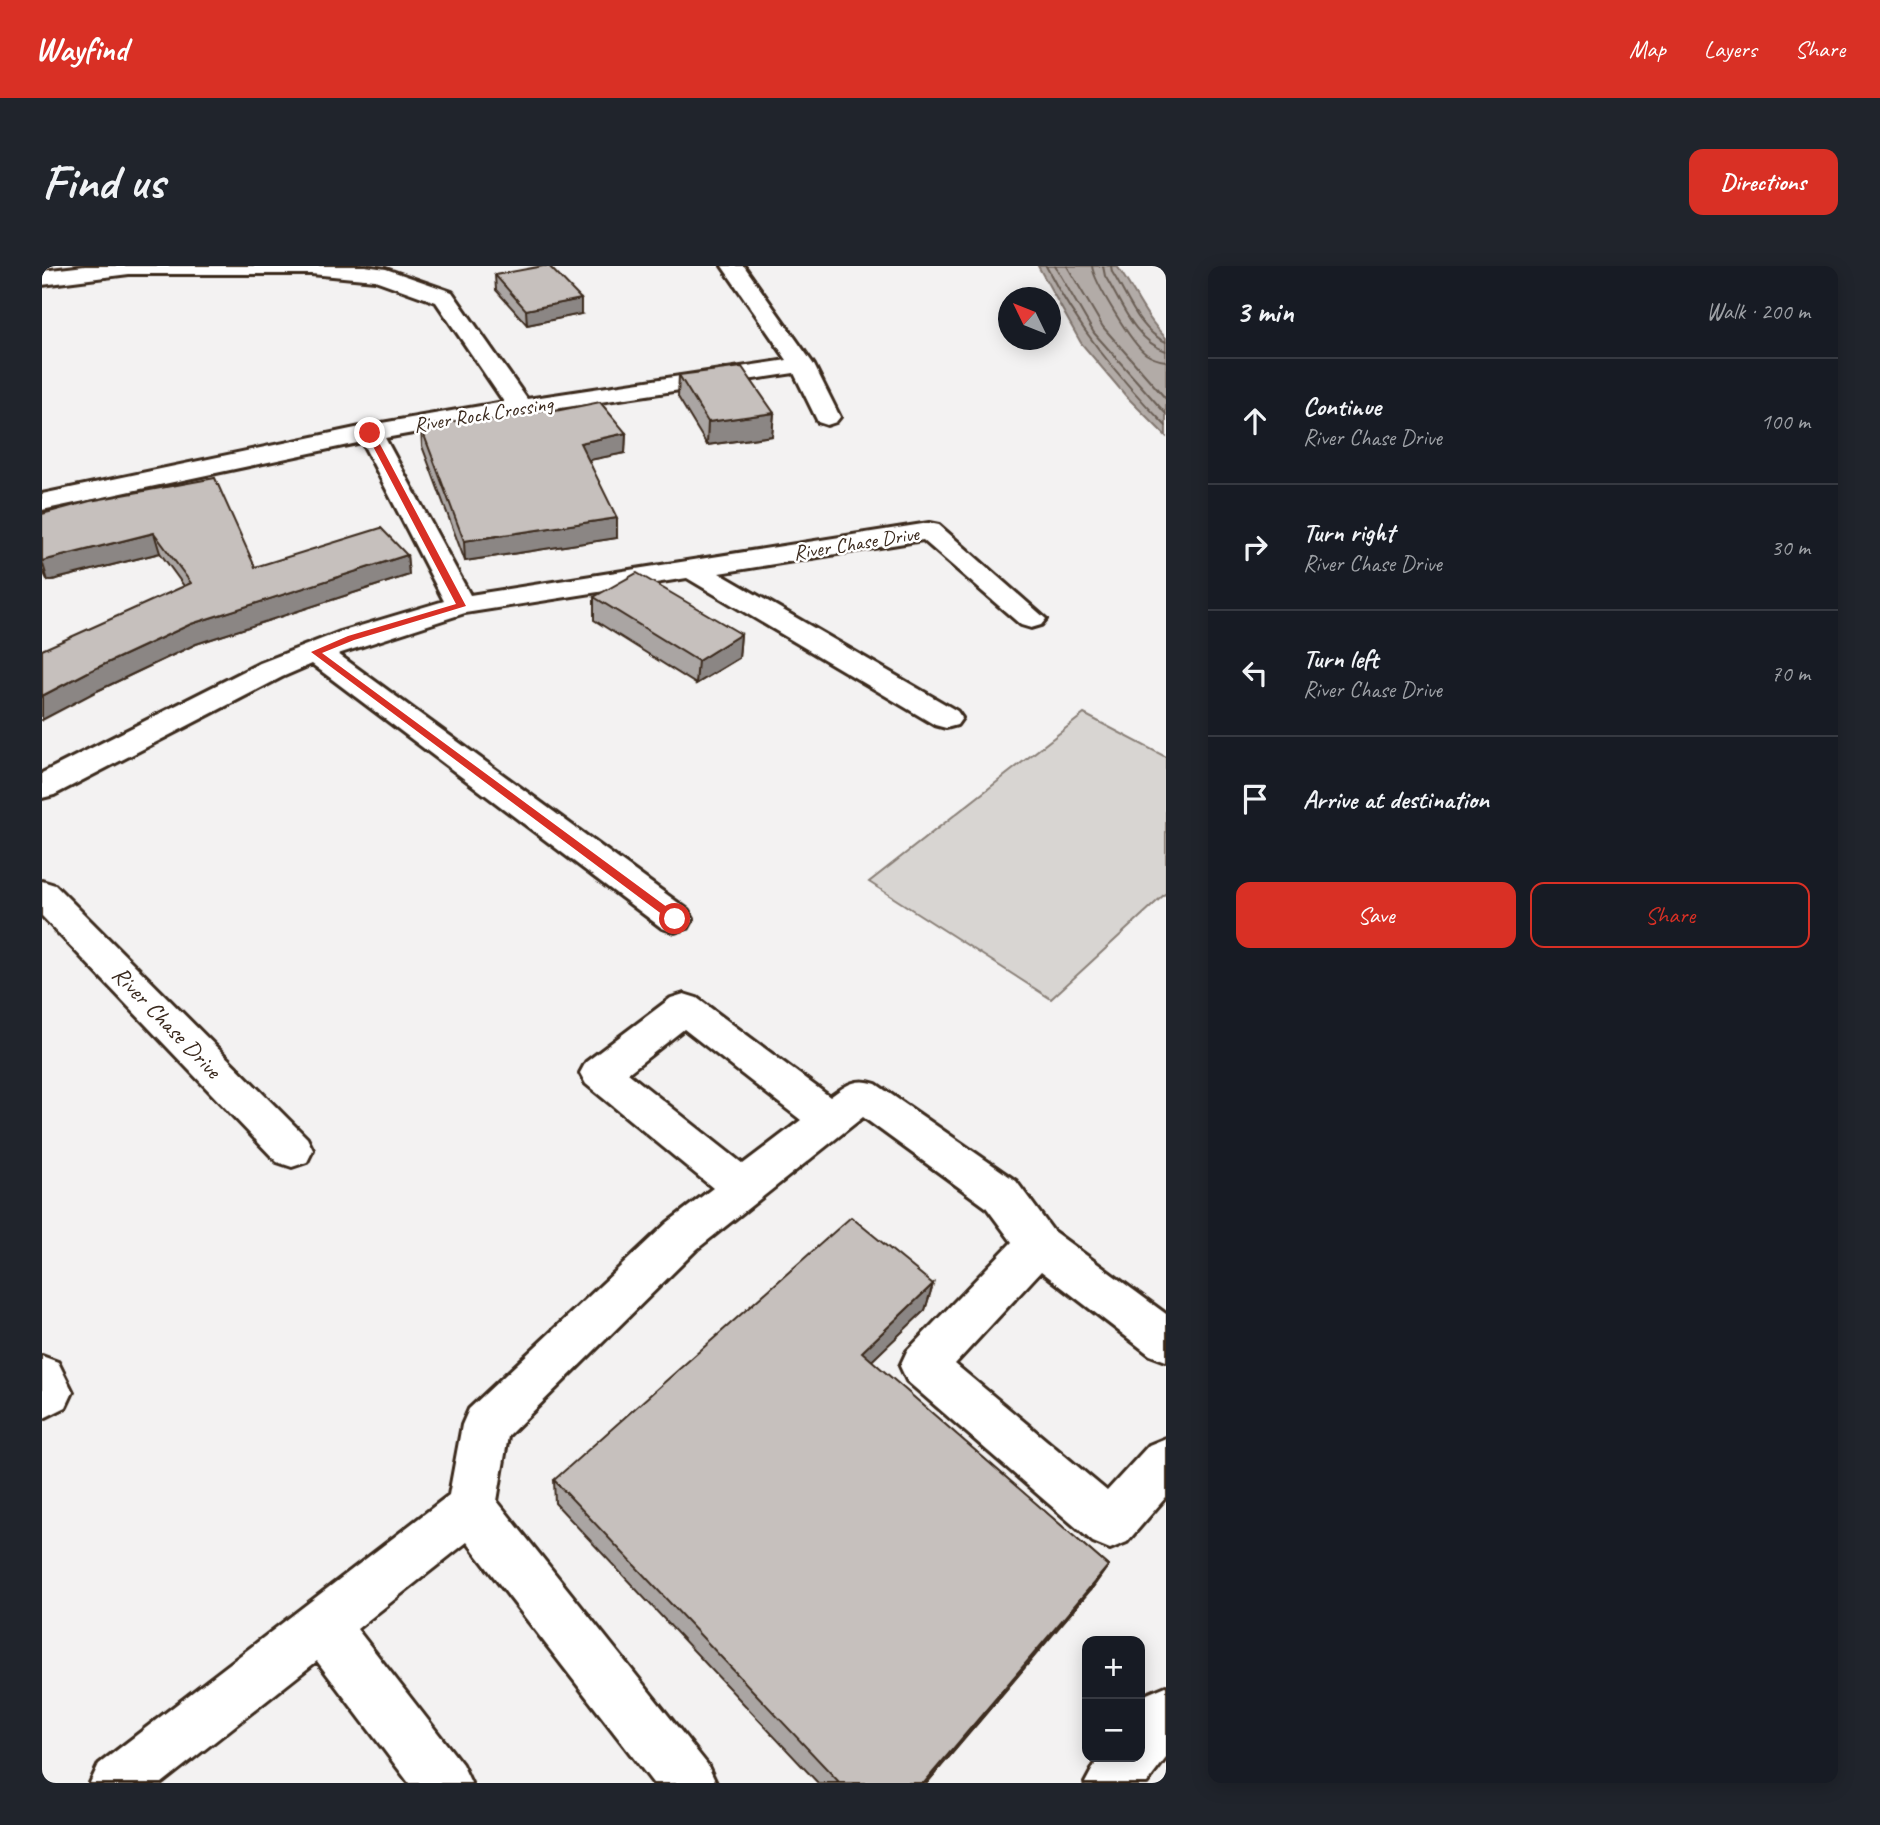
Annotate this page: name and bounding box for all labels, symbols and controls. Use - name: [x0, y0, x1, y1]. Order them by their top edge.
- text: Wayfind: [35, 28, 128, 70]
- text: Map: [1629, 34, 1666, 64]
- text: Layers: [1704, 34, 1757, 64]
- text: Share: [1795, 34, 1845, 64]
- button: Directions: [1689, 149, 1838, 215]
- text: Find us: [42, 151, 164, 213]
- north arrow: [998, 287, 1061, 350]
- text: 3 min: [1236, 293, 1293, 331]
- text: Walk · 200 m: [1706, 297, 1810, 326]
- street label: River Rock Crossing: [412, 390, 556, 438]
- text: Continue: [1303, 390, 1381, 423]
- icon: ahead: [1236, 402, 1274, 440]
- text: 100 m: [1761, 407, 1810, 436]
- route end: [354, 417, 385, 448]
- text: River Chase Drive: [1303, 423, 1442, 452]
- text: Turn right: [1303, 516, 1394, 549]
- street label: River Chase Drive: [791, 520, 922, 566]
- icon: right: [1236, 528, 1274, 566]
- text: 30 m: [1771, 533, 1810, 562]
- text: River Chase Drive: [1303, 549, 1442, 578]
- text: Turn left: [1303, 642, 1378, 675]
- icon: left: [1236, 654, 1274, 692]
- text: 70 m: [1771, 659, 1810, 688]
- text: River Chase Drive: [1303, 675, 1442, 704]
- icon: arrive: [1236, 780, 1274, 818]
- text: Arrive at destination: [1303, 783, 1489, 816]
- button: Save: [1236, 882, 1516, 948]
- button: Share: [1530, 882, 1810, 948]
- route start: [659, 903, 690, 934]
- street label: River Chase Drive: [106, 960, 230, 1086]
- map controls: [1082, 1636, 1145, 1762]
- button: +: [1082, 1636, 1145, 1699]
- button: −: [1082, 1699, 1145, 1762]

